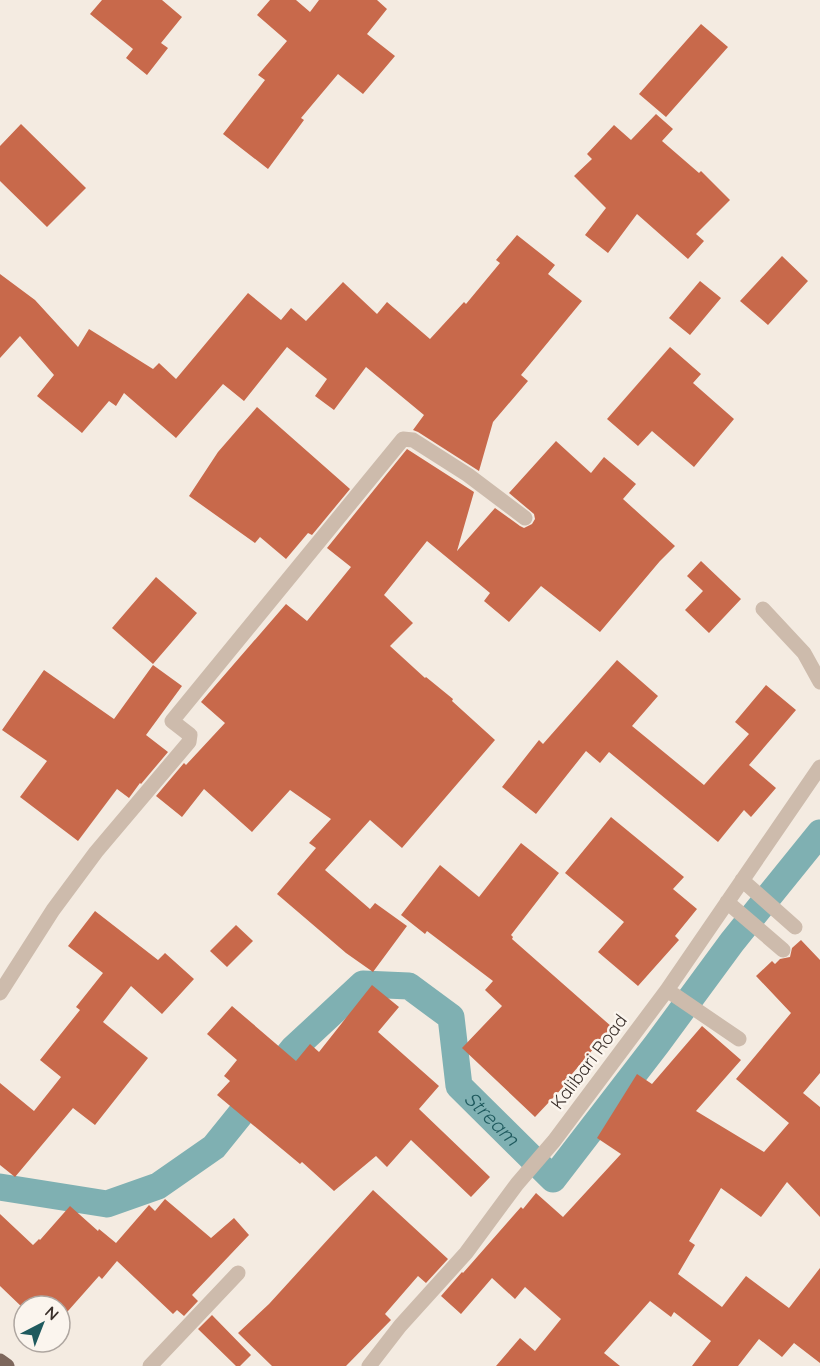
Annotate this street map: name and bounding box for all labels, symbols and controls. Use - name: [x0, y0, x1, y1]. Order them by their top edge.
- street label: Kalibari Road: [545, 1010, 632, 1114]
- water label: Stream: [460, 1086, 525, 1151]
- north arrow: [12, 1294, 72, 1354]
- text: N: [41, 1301, 63, 1324]

